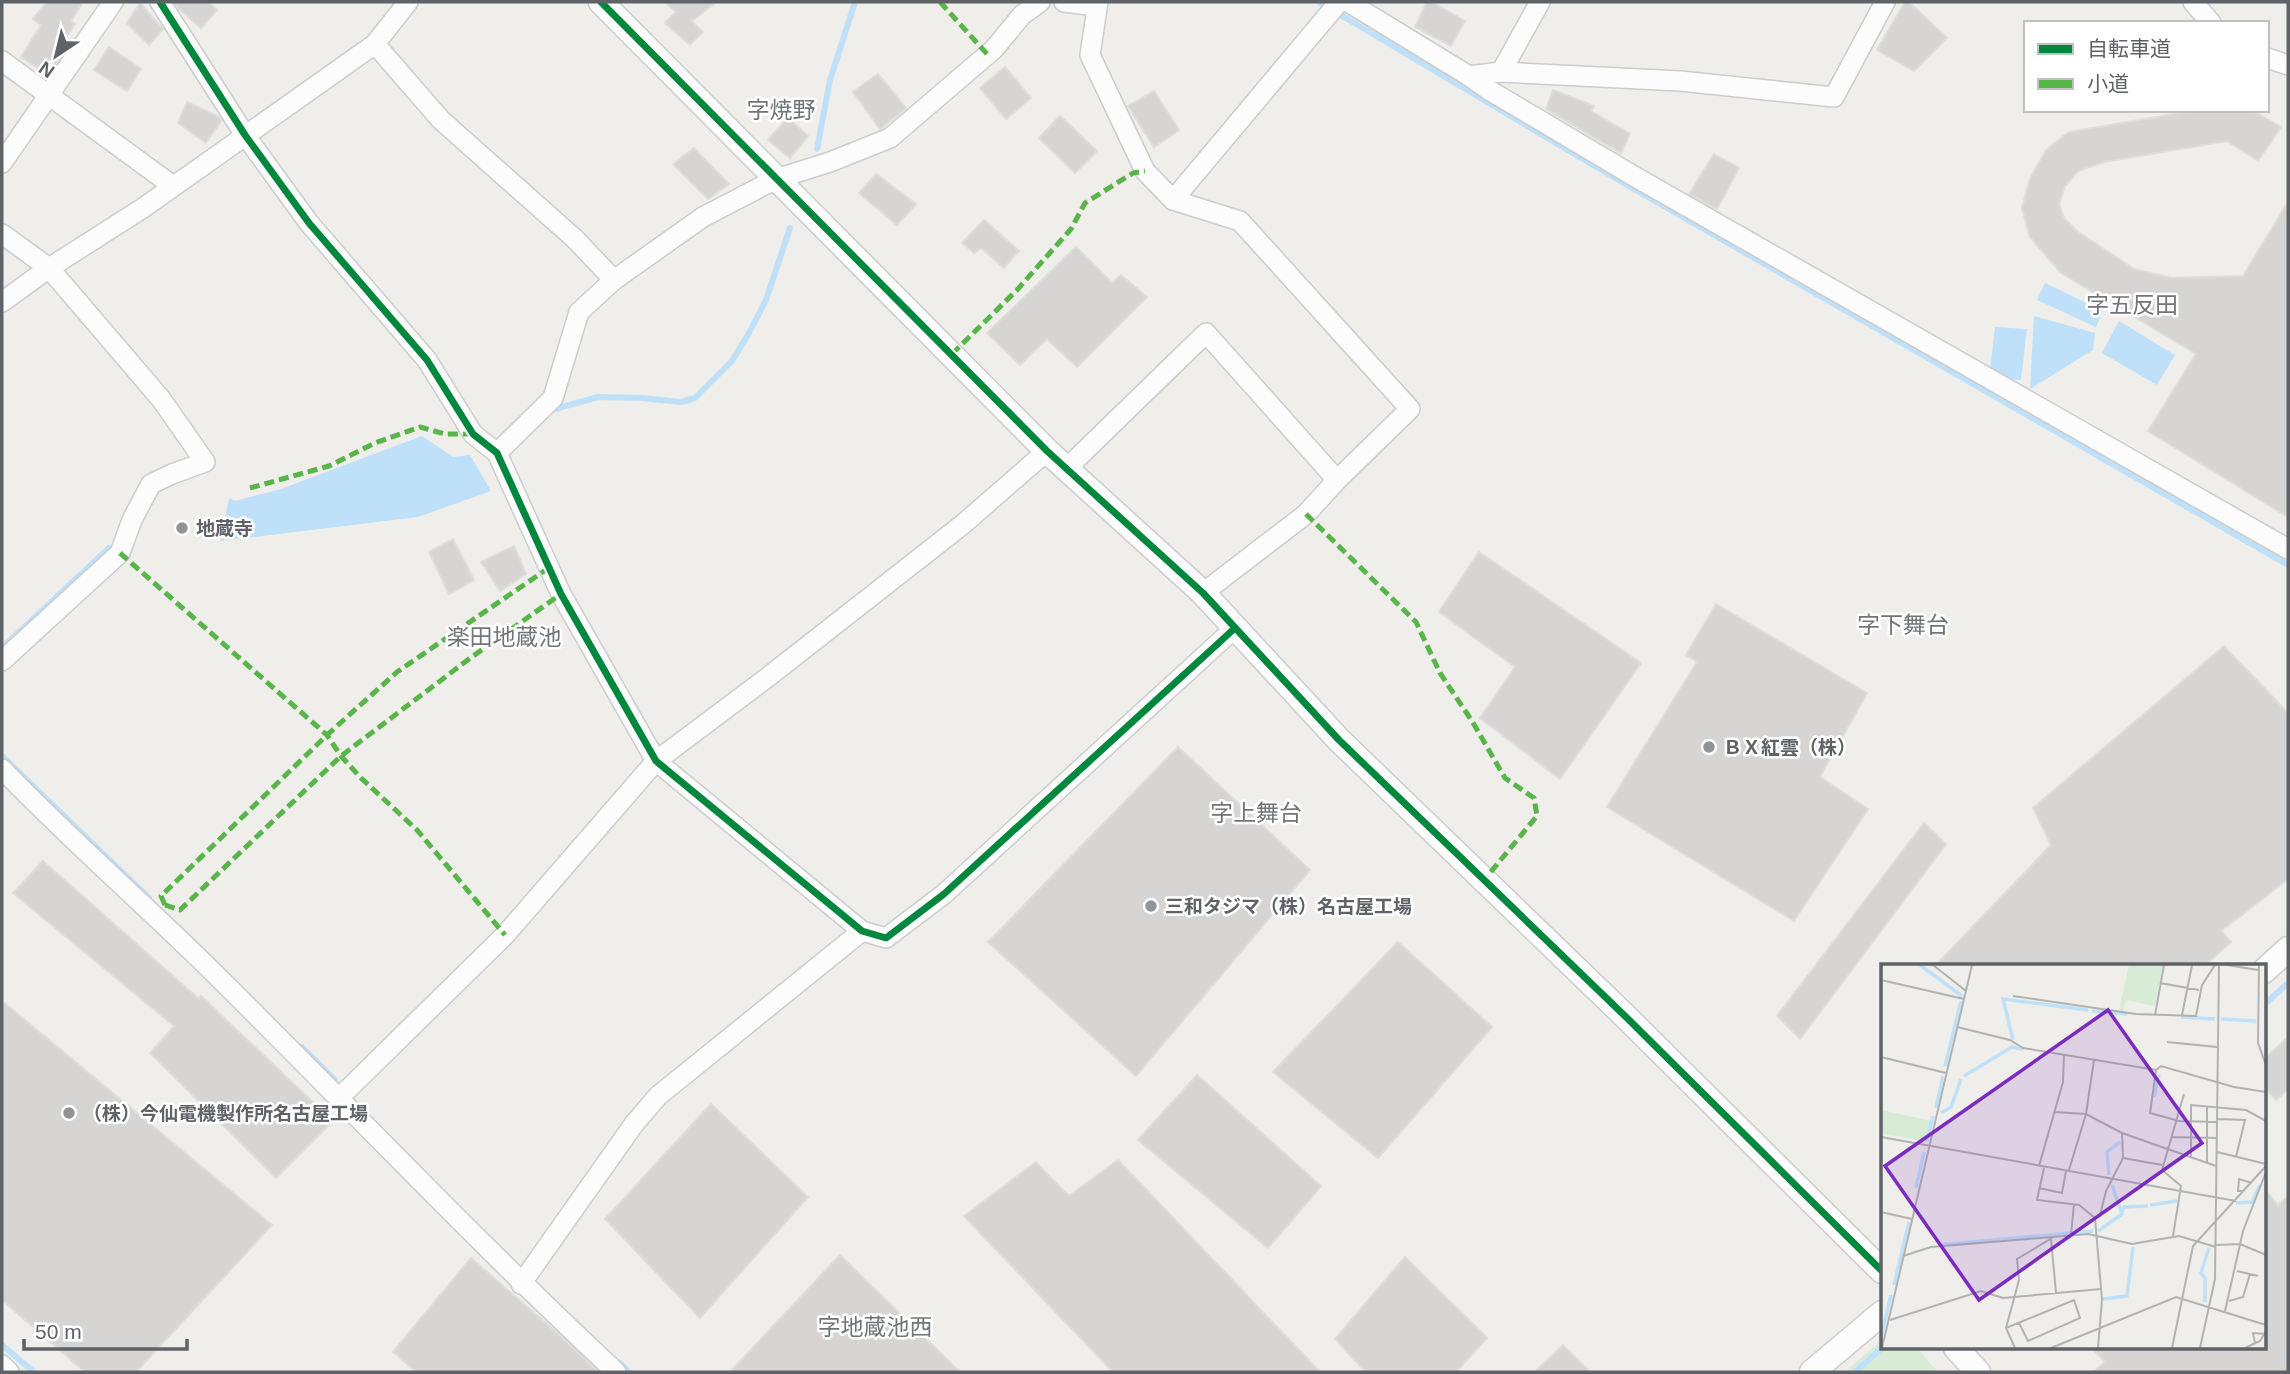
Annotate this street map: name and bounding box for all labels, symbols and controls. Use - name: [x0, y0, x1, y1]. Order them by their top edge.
- north arrow: [21, 21, 91, 91]
- legend: [2024, 21, 2269, 112]
- text: 自転車道: [2087, 37, 2171, 60]
- text: N: [35, 57, 58, 82]
- text: 小道: [2087, 72, 2129, 95]
- district label: 字焼野: [747, 97, 816, 123]
- district label: 字五反田: [2086, 292, 2178, 318]
- place label: 地蔵寺: [196, 518, 253, 539]
- marker: 地蔵寺: [174, 520, 190, 536]
- district label: 字下舞台: [1857, 612, 1949, 638]
- district label: 楽田地蔵池: [447, 624, 562, 650]
- place label: ＢＸ紅雲（株）: [1723, 737, 1856, 758]
- marker: ＢＸ紅雲（株）: [1701, 739, 1717, 755]
- district label: 字上舞台: [1210, 800, 1302, 826]
- place label: 三和タジマ（株）名古屋工場: [1165, 896, 1412, 917]
- marker: 三和タジマ（株）名古屋工場: [1143, 898, 1159, 914]
- inset map: [1881, 964, 2266, 1350]
- place label: （株）今仙電機製作所名古屋工場: [83, 1103, 368, 1124]
- marker: （株）今仙電機製作所名古屋工場: [61, 1105, 77, 1121]
- scale bar: [24, 1308, 187, 1352]
- district label: 字地蔵池西: [818, 1314, 933, 1340]
- text: 50 m: [35, 1320, 82, 1343]

